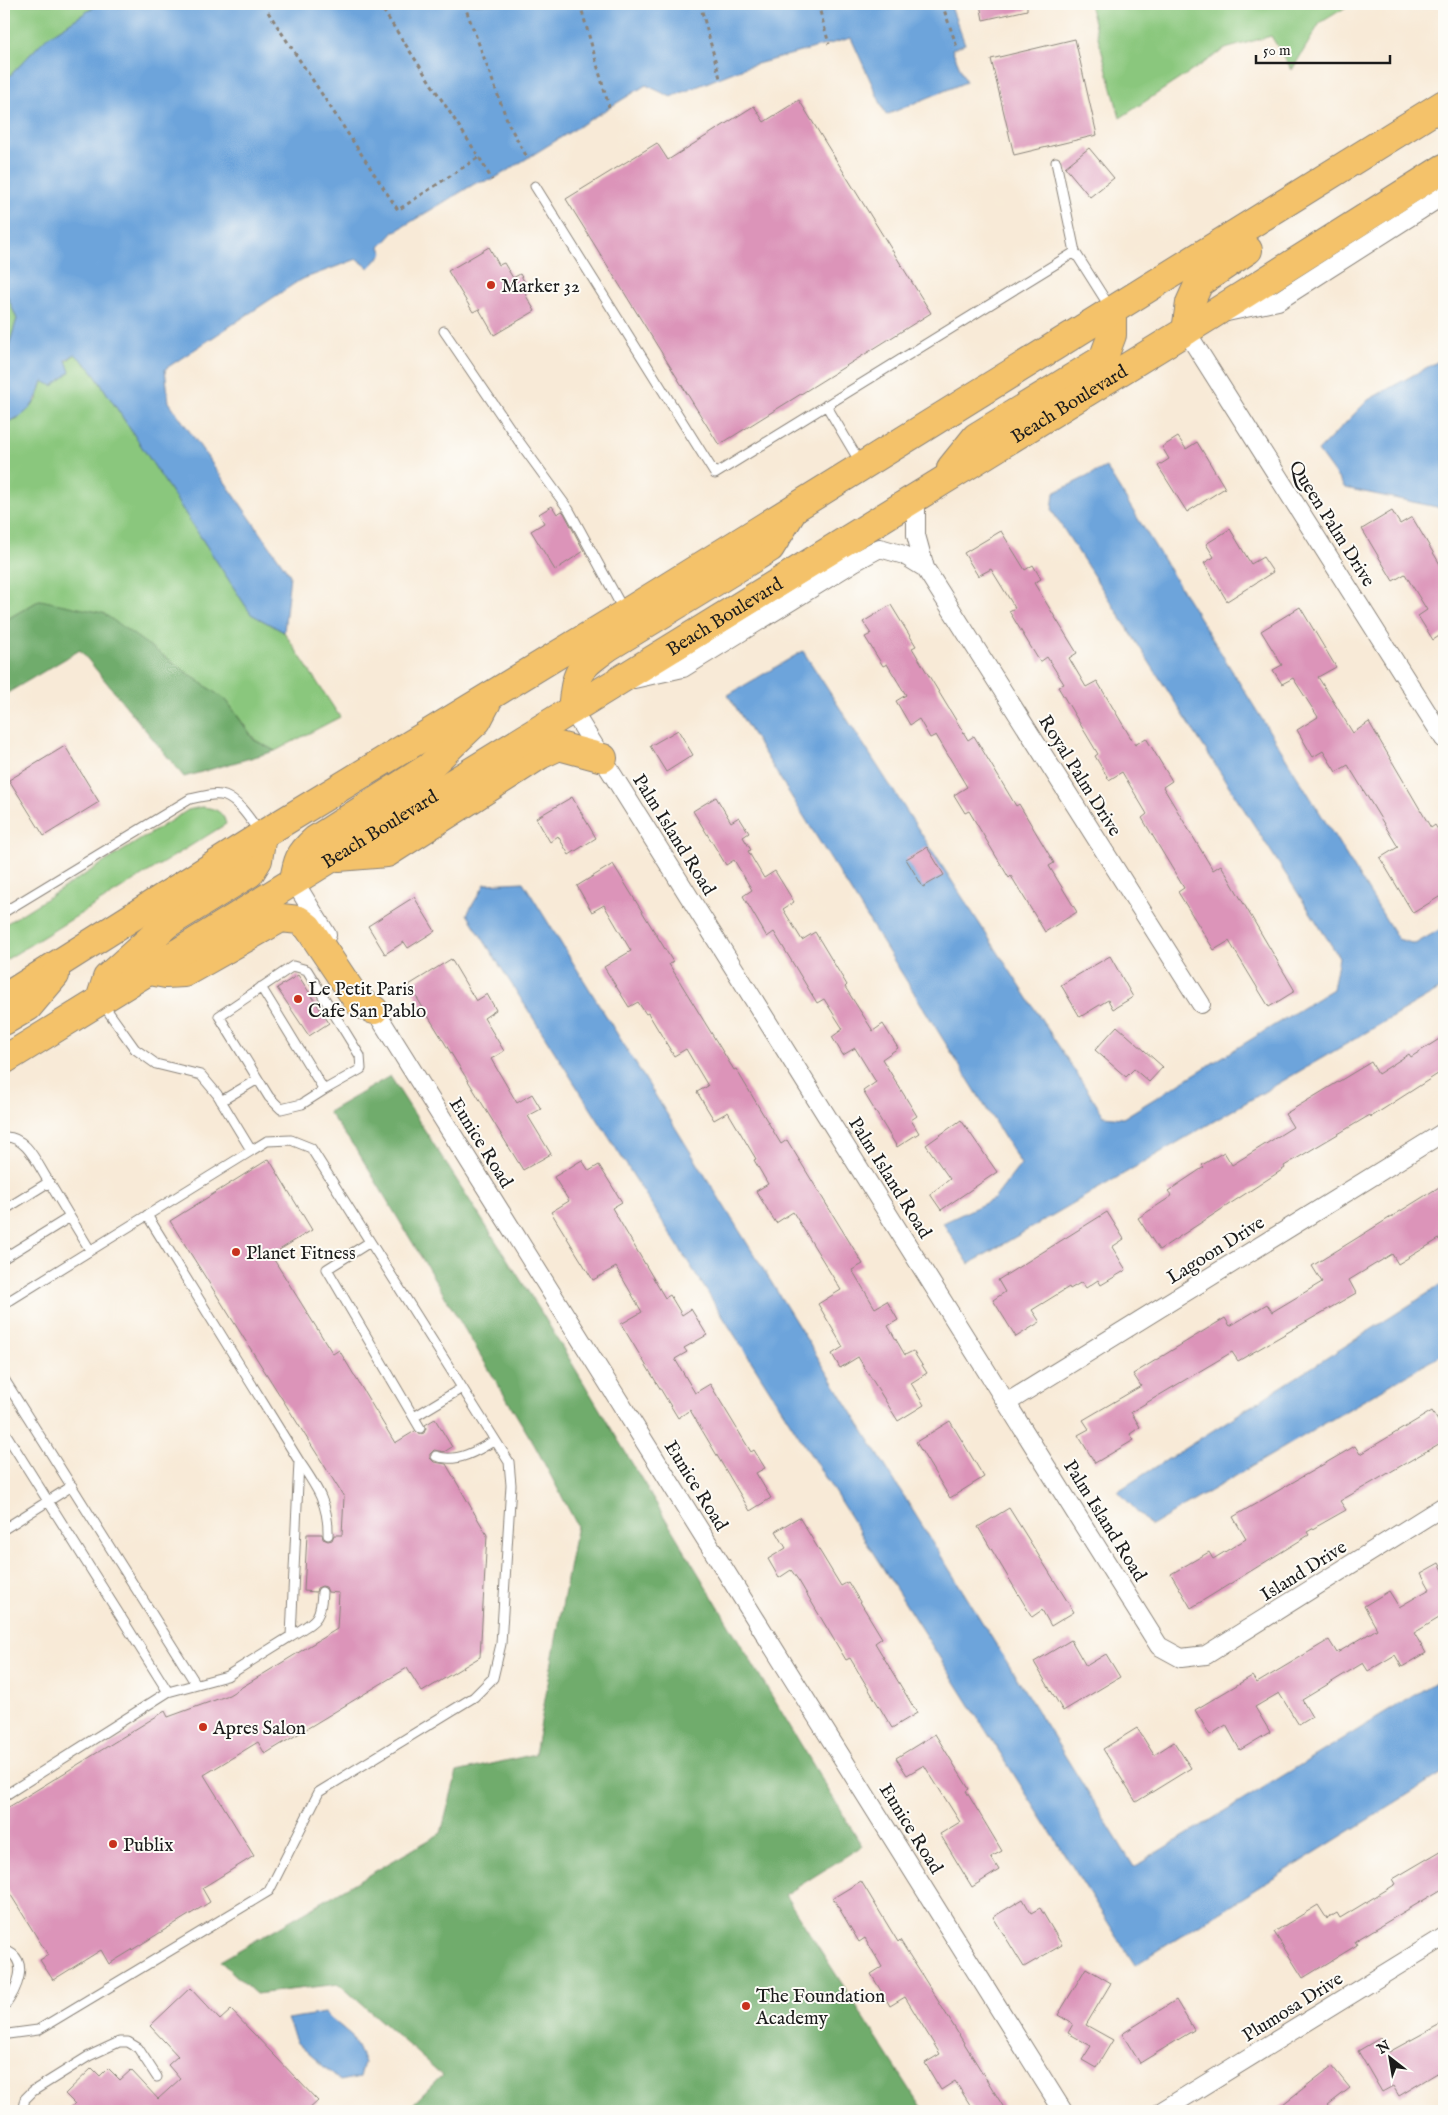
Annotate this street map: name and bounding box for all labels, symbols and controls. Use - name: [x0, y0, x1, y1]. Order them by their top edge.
- scale bar: [1256, 32, 1389, 64]
- text: 50 m: [1263, 41, 1291, 60]
- place label: Marker 32: [501, 275, 580, 299]
- marker: Marker 32: [485, 279, 497, 291]
- street label: Beach Boulevard: [1007, 360, 1133, 450]
- street label: Queen Palm Drive: [1283, 456, 1380, 592]
- street label: Beach Boulevard: [663, 572, 788, 662]
- street label: Royal Palm Drive: [1032, 711, 1126, 841]
- street label: Palm Island Road: [626, 770, 721, 901]
- street label: Beach Boulevard: [318, 785, 444, 875]
- place label: Le Petit Paris Cafe San Pablo: [308, 978, 426, 1024]
- marker: Le Petit Paris Cafe San Pablo: [292, 993, 304, 1005]
- street label: Eunice Road: [443, 1093, 518, 1193]
- street label: Palm Island Road: [842, 1113, 937, 1244]
- street label: Lagoon Drive: [1163, 1211, 1270, 1290]
- place label: Planet Fitness: [246, 1242, 356, 1266]
- marker: Planet Fitness: [230, 1246, 242, 1258]
- street label: Eunice Road: [658, 1436, 733, 1536]
- street label: Palm Island Road: [1057, 1456, 1152, 1587]
- street label: Island Drive: [1257, 1536, 1352, 1608]
- place label: Apres Salon: [212, 1717, 306, 1741]
- marker: Apres Salon: [197, 1721, 209, 1733]
- street label: Eunice Road: [873, 1779, 948, 1879]
- place label: Publix: [123, 1834, 173, 1858]
- marker: Publix: [107, 1838, 119, 1850]
- street label: Plumosa Drive: [1238, 1967, 1348, 2048]
- place label: The Foundation Academy: [755, 1985, 885, 2031]
- marker: The Foundation Academy: [740, 2000, 752, 2012]
- north arrow: [1366, 2032, 1416, 2082]
- text: N: [1373, 2037, 1394, 2059]

